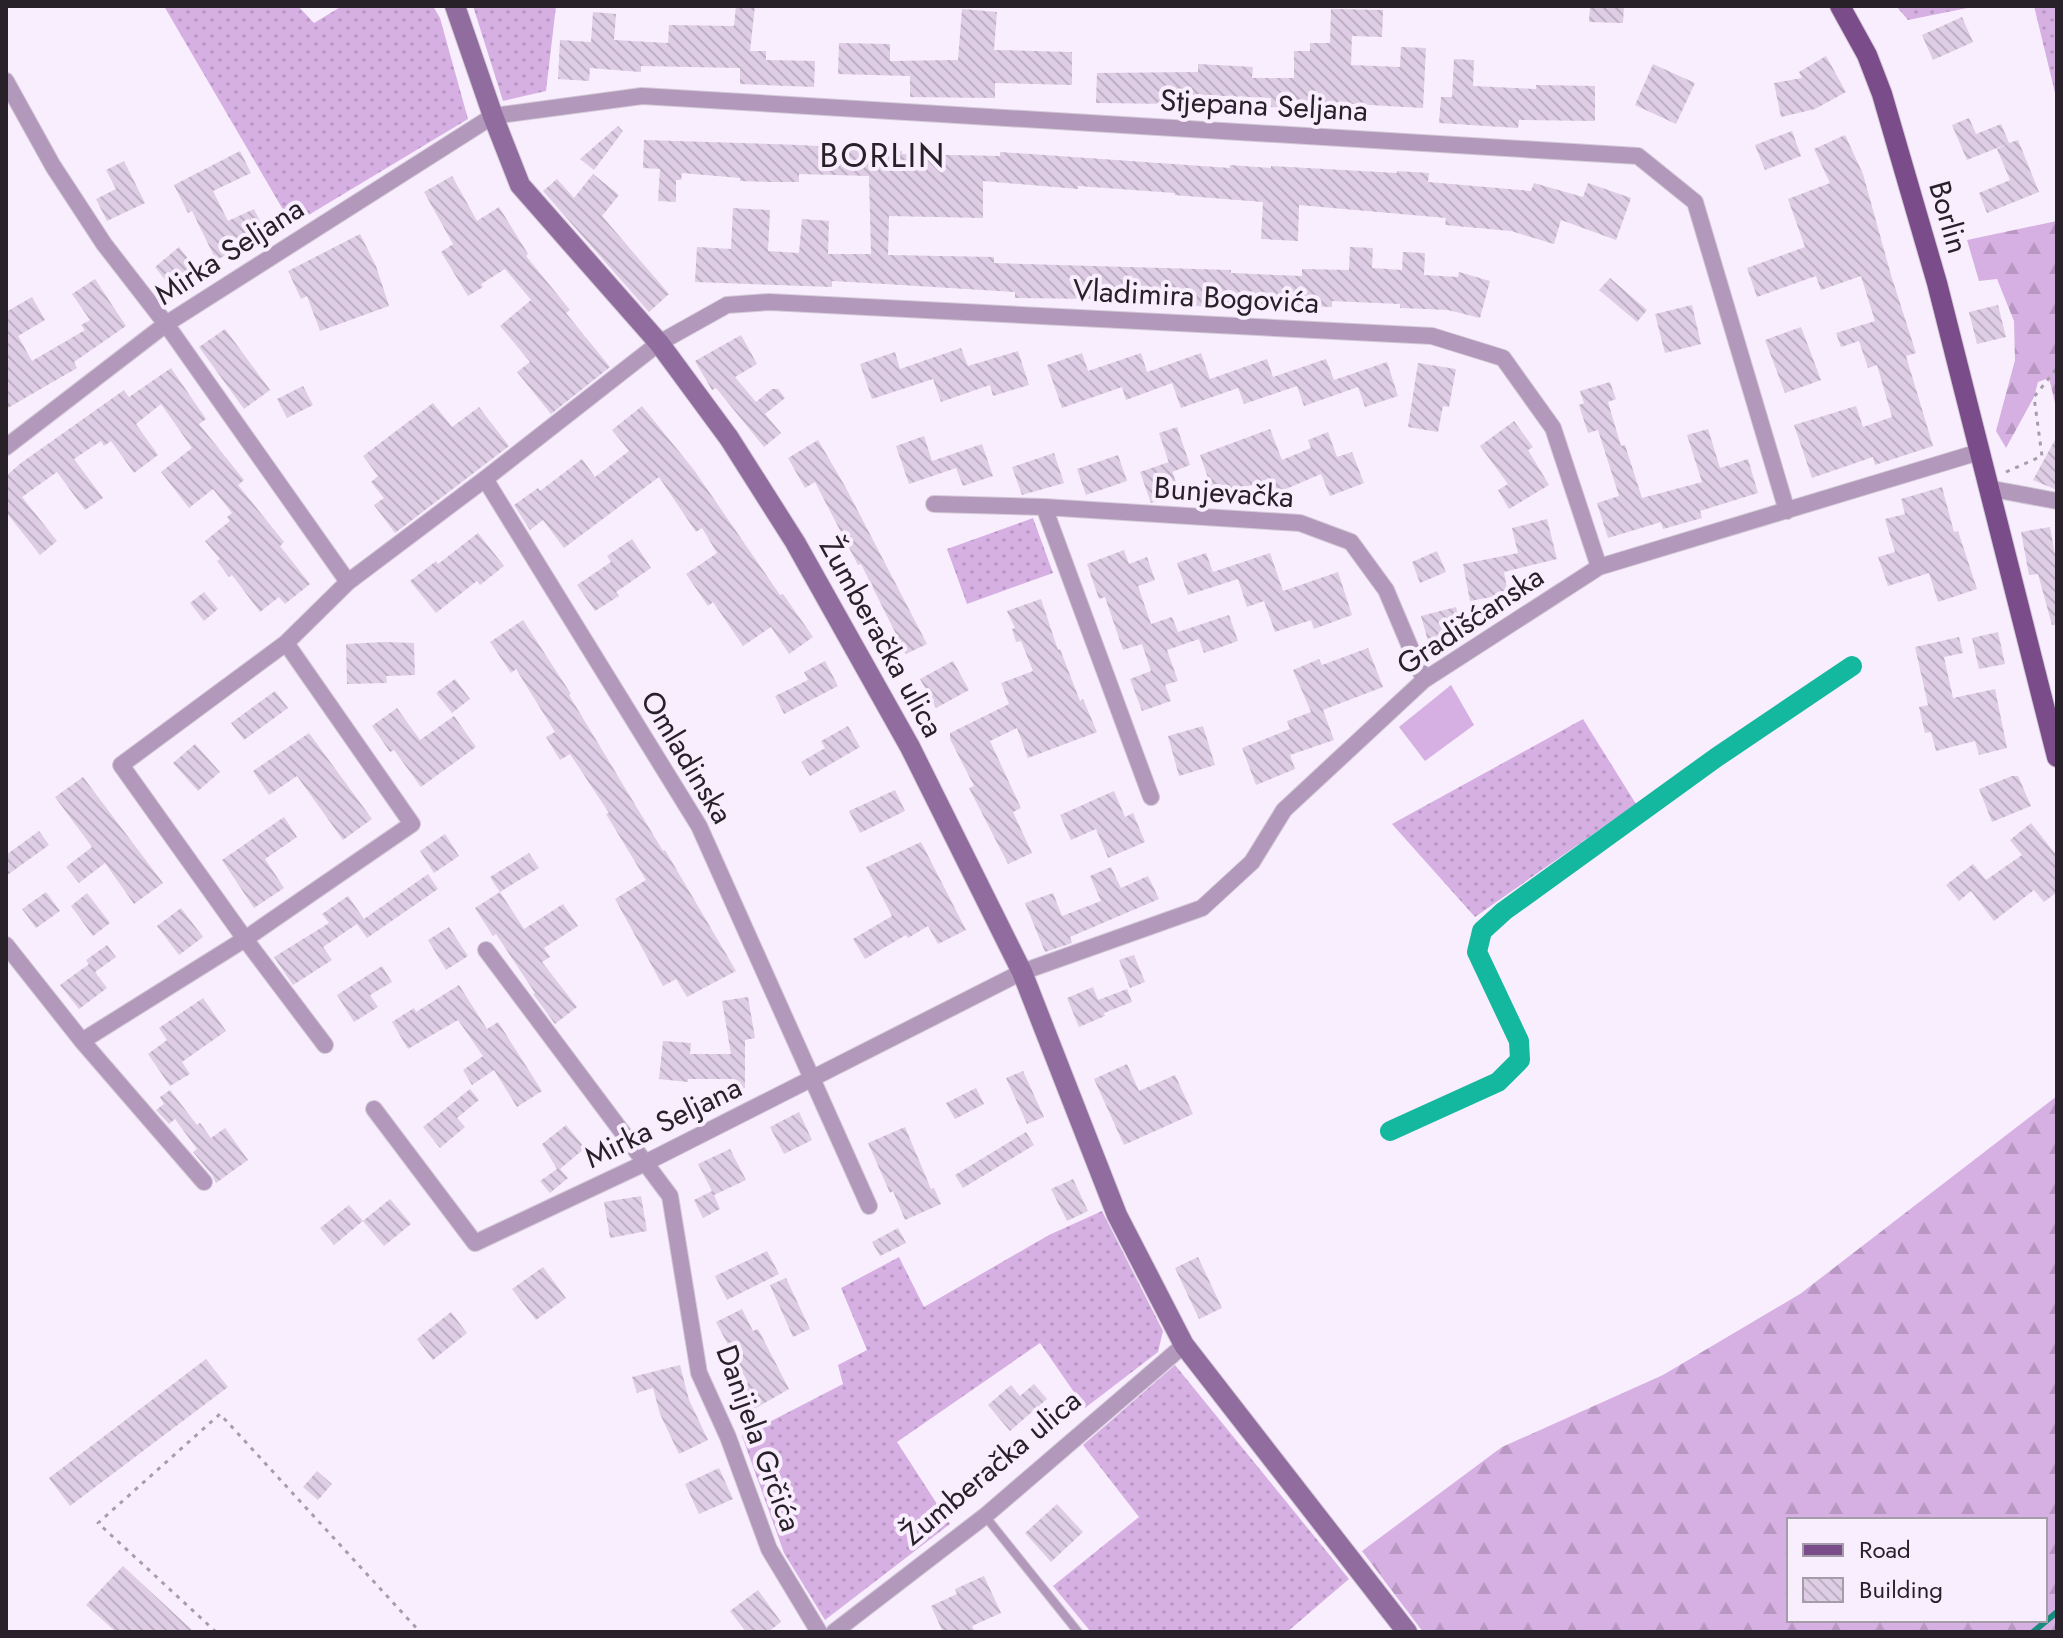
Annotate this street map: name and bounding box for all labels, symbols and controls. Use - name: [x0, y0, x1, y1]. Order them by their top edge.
- street label: Stjepana Seljana: [1159, 78, 1369, 132]
- district label: BORLIN: [820, 131, 946, 180]
- street label: Borlin: [1918, 176, 1980, 258]
- street label: Mirka Seljana: [146, 187, 312, 315]
- street label: Vladimira Bogovića: [1072, 268, 1320, 324]
- street label: Bunjevačka: [1152, 466, 1296, 518]
- street label: Žumberačka ulica: [809, 529, 955, 745]
- street label: Gradišćanska: [1388, 555, 1552, 685]
- street label: Omladinska: [630, 682, 744, 832]
- street label: Mirka Seljana: [577, 1065, 749, 1179]
- street label: Danijela Grčića: [705, 1339, 813, 1537]
- street label: Žumberačka ulica: [892, 1379, 1090, 1555]
- legend: [1787, 1518, 2047, 1622]
- text: Road: [1859, 1532, 1911, 1567]
- text: Building: [1859, 1572, 1943, 1607]

